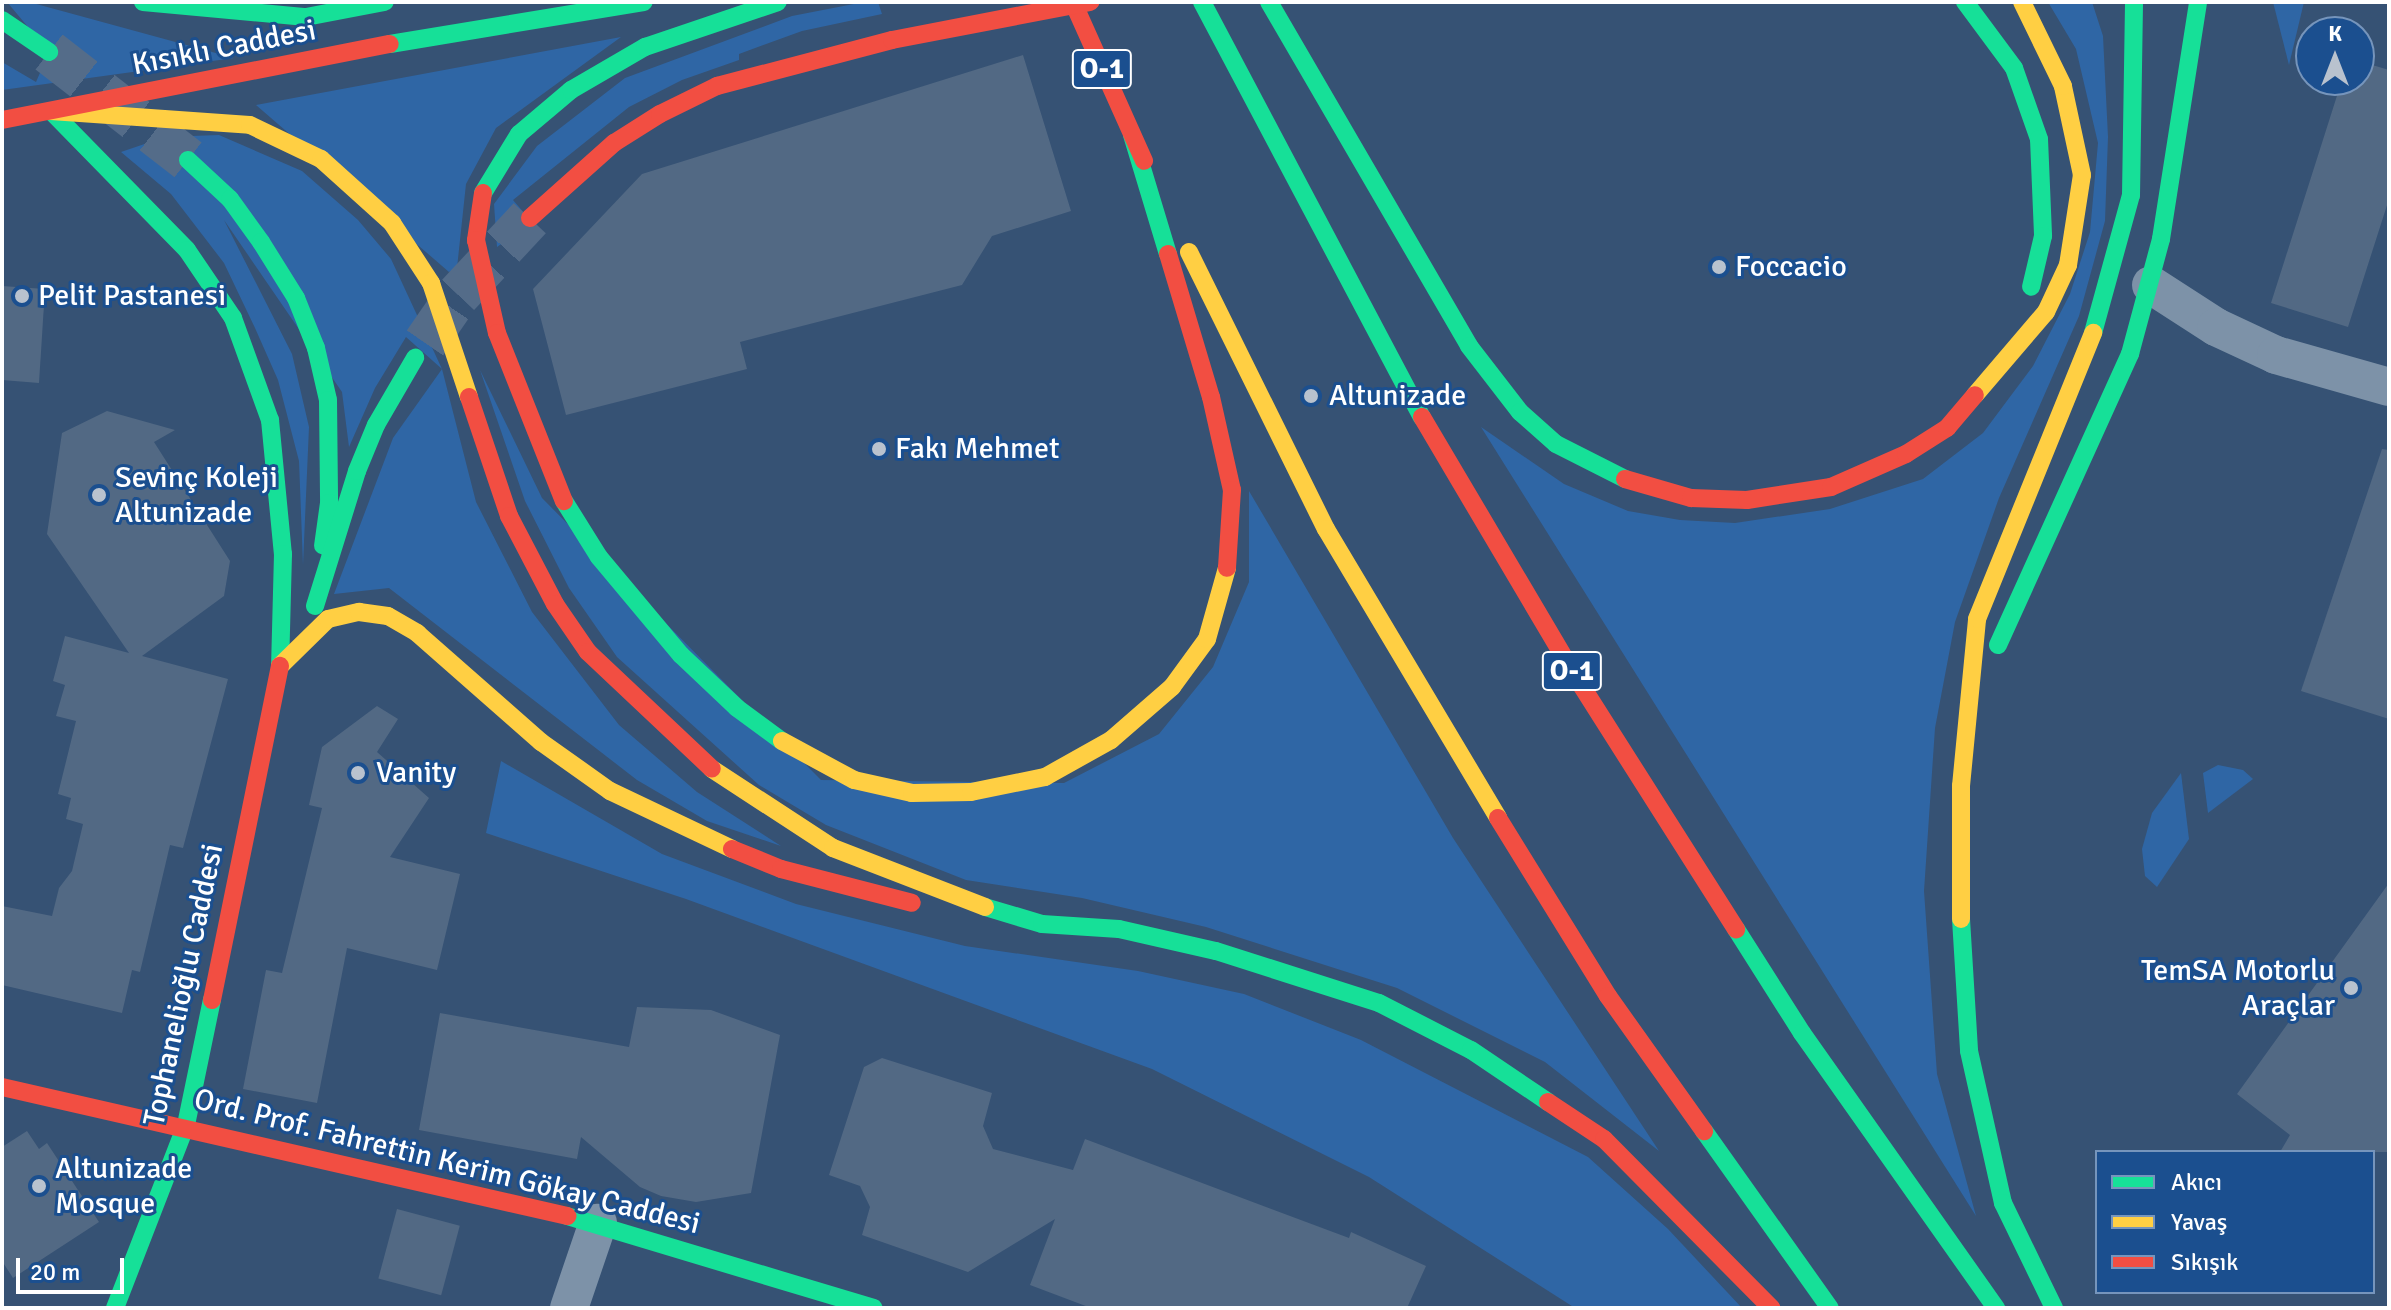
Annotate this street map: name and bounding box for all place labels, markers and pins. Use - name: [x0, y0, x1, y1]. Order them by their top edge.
- place label: Foccacio: [1735, 249, 1847, 285]
- marker: Foccacio: [1710, 258, 1728, 276]
- place label: Pelit Pastanesi: [38, 278, 226, 314]
- marker: Pelit Pastanesi: [13, 287, 31, 305]
- place label: Altunizade: [1329, 378, 1466, 414]
- marker: Altunizade: [1300, 385, 1322, 407]
- place label: Fakı Mehmet: [895, 431, 1059, 467]
- marker: Fakı Mehmet: [870, 440, 888, 458]
- place label: Sevinç Koleji Altunizade: [115, 460, 278, 530]
- marker: Sevinç Koleji Altunizade: [90, 486, 108, 504]
- place label: Vanity: [376, 755, 456, 791]
- marker: Vanity: [347, 762, 369, 784]
- place label: TemSA Motorlu Araçlar: [2141, 953, 2335, 1024]
- marker: TemSA Motorlu Araçlar: [2342, 979, 2360, 997]
- place label: Altunizade Mosque: [55, 1151, 192, 1222]
- marker: Altunizade Mosque: [30, 1177, 48, 1195]

